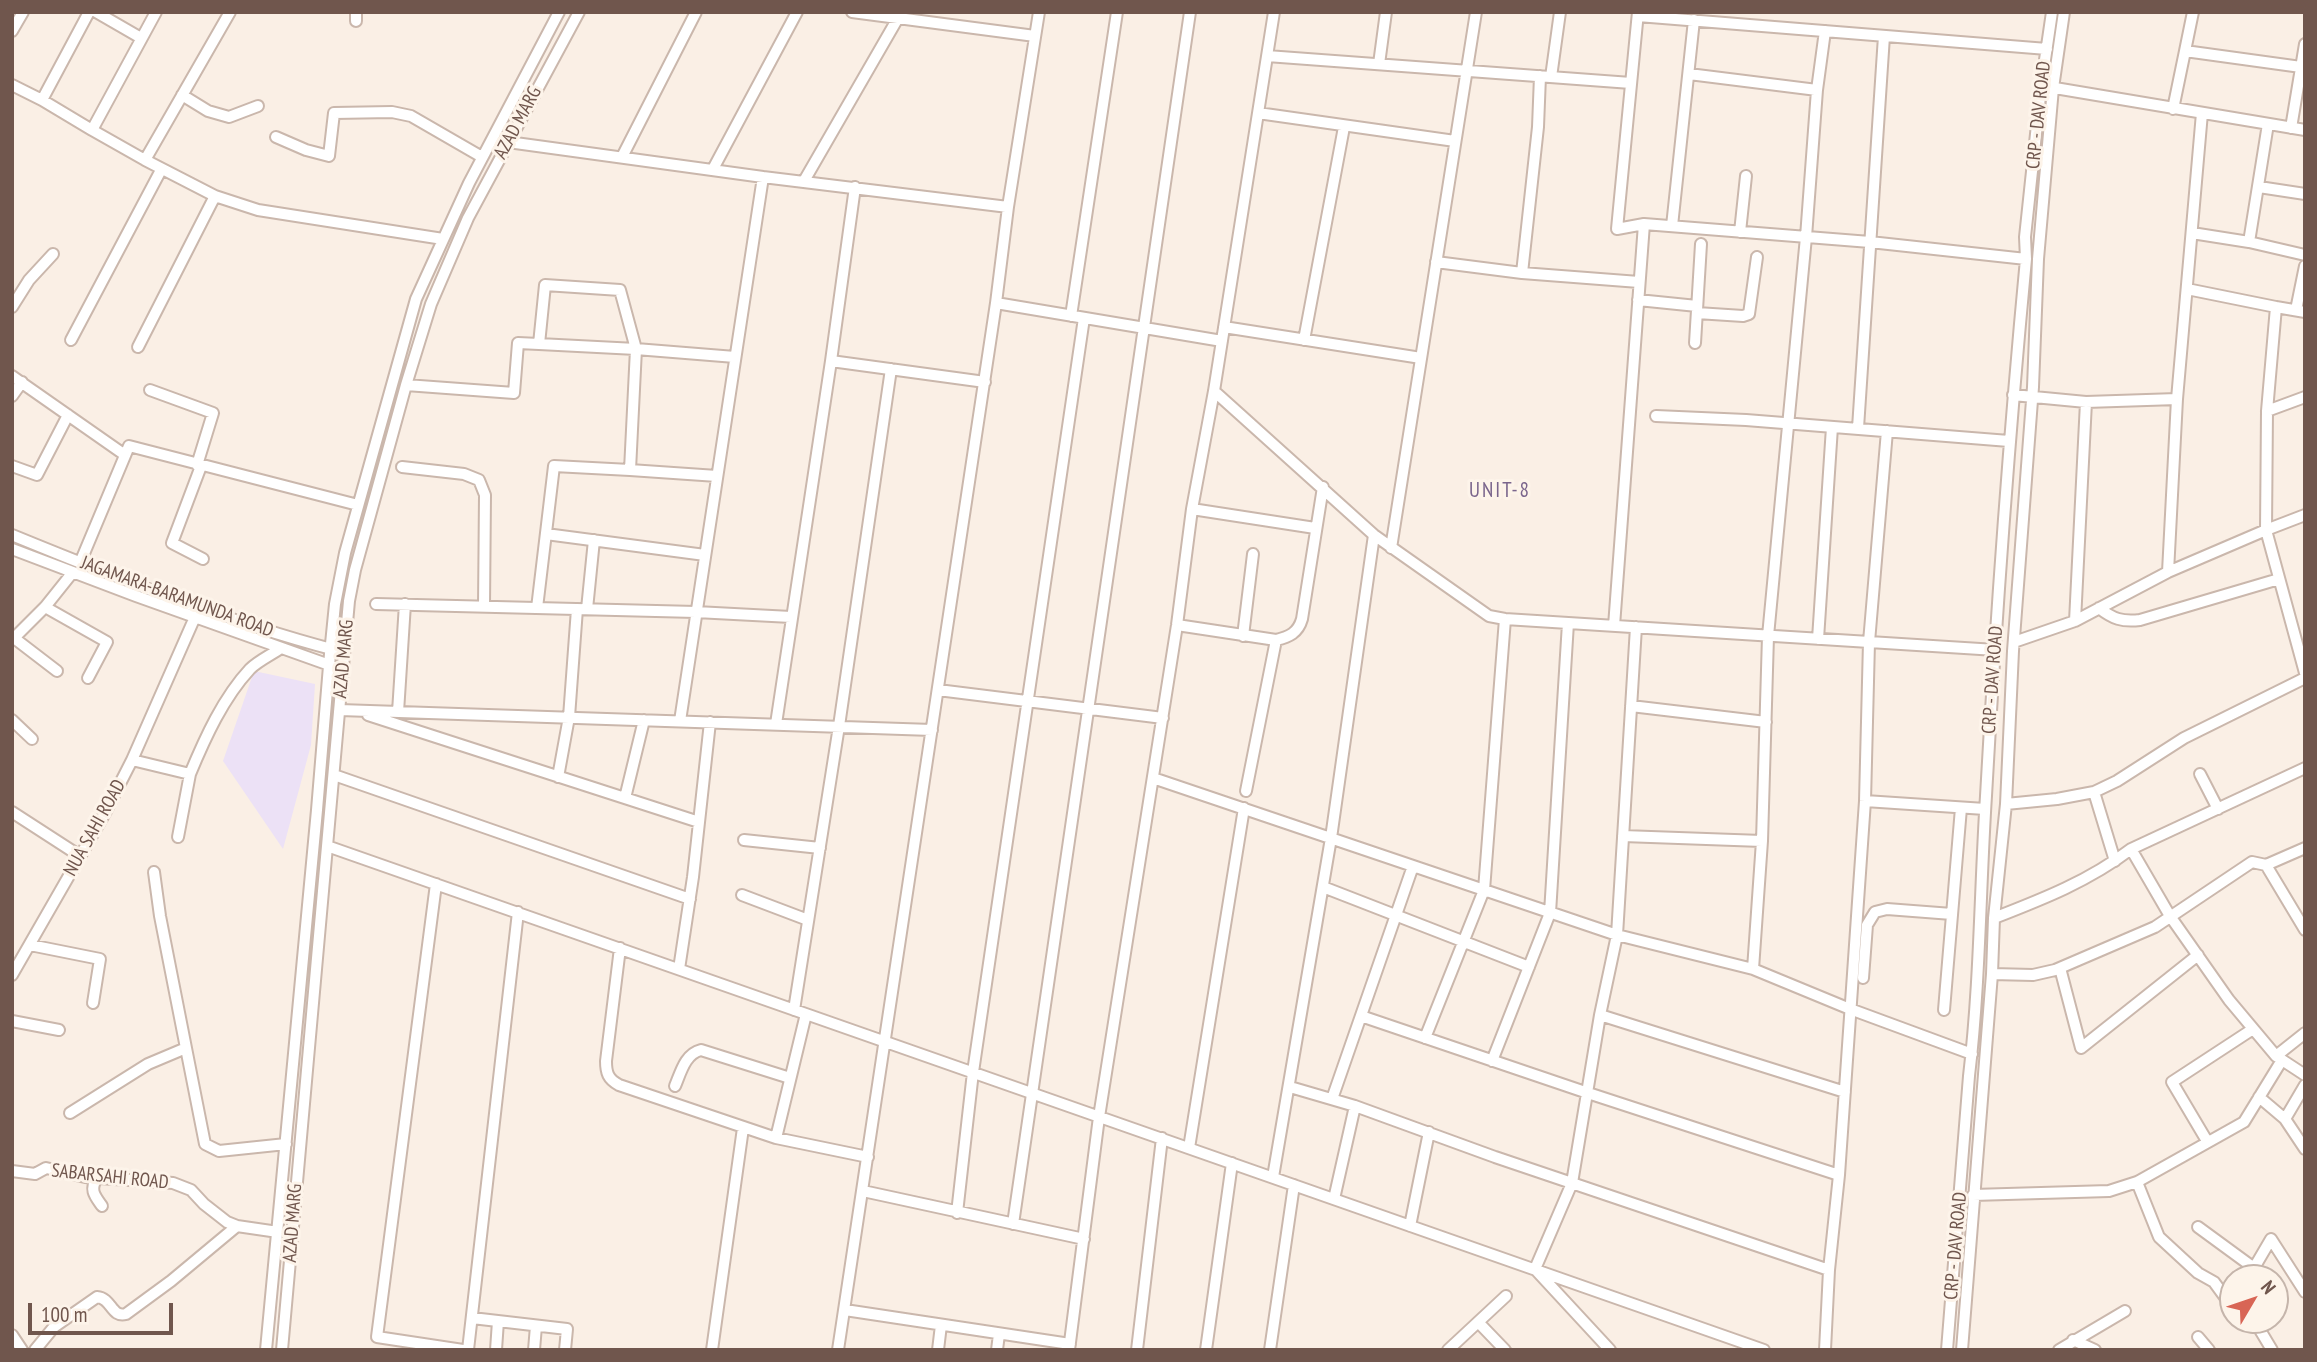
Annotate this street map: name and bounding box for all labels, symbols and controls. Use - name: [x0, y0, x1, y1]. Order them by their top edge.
- street label: CRP - DAV ROAD: [2022, 60, 2056, 170]
- street label: AZAD MARG: [489, 83, 547, 163]
- district label: UNIT-8: [1470, 478, 1530, 504]
- street label: JAGAMARA-BARAMUNDA ROAD: [78, 552, 276, 642]
- street label: AZAD MARG: [329, 619, 359, 699]
- street label: CRP - DAV ROAD: [1978, 625, 2008, 735]
- street label: NUA SAHI ROAD: [59, 776, 131, 880]
- street label: SABARSAHI ROAD: [50, 1160, 170, 1194]
- street label: AZAD MARG: [279, 1183, 307, 1263]
- street label: CRP - DAV ROAD: [1940, 1191, 1972, 1301]
- north arrow: [2219, 1264, 2289, 1334]
- text: N: [2256, 1275, 2281, 1299]
- scale bar: [32, 1288, 177, 1332]
- text: 100 m: [41, 1301, 87, 1328]

